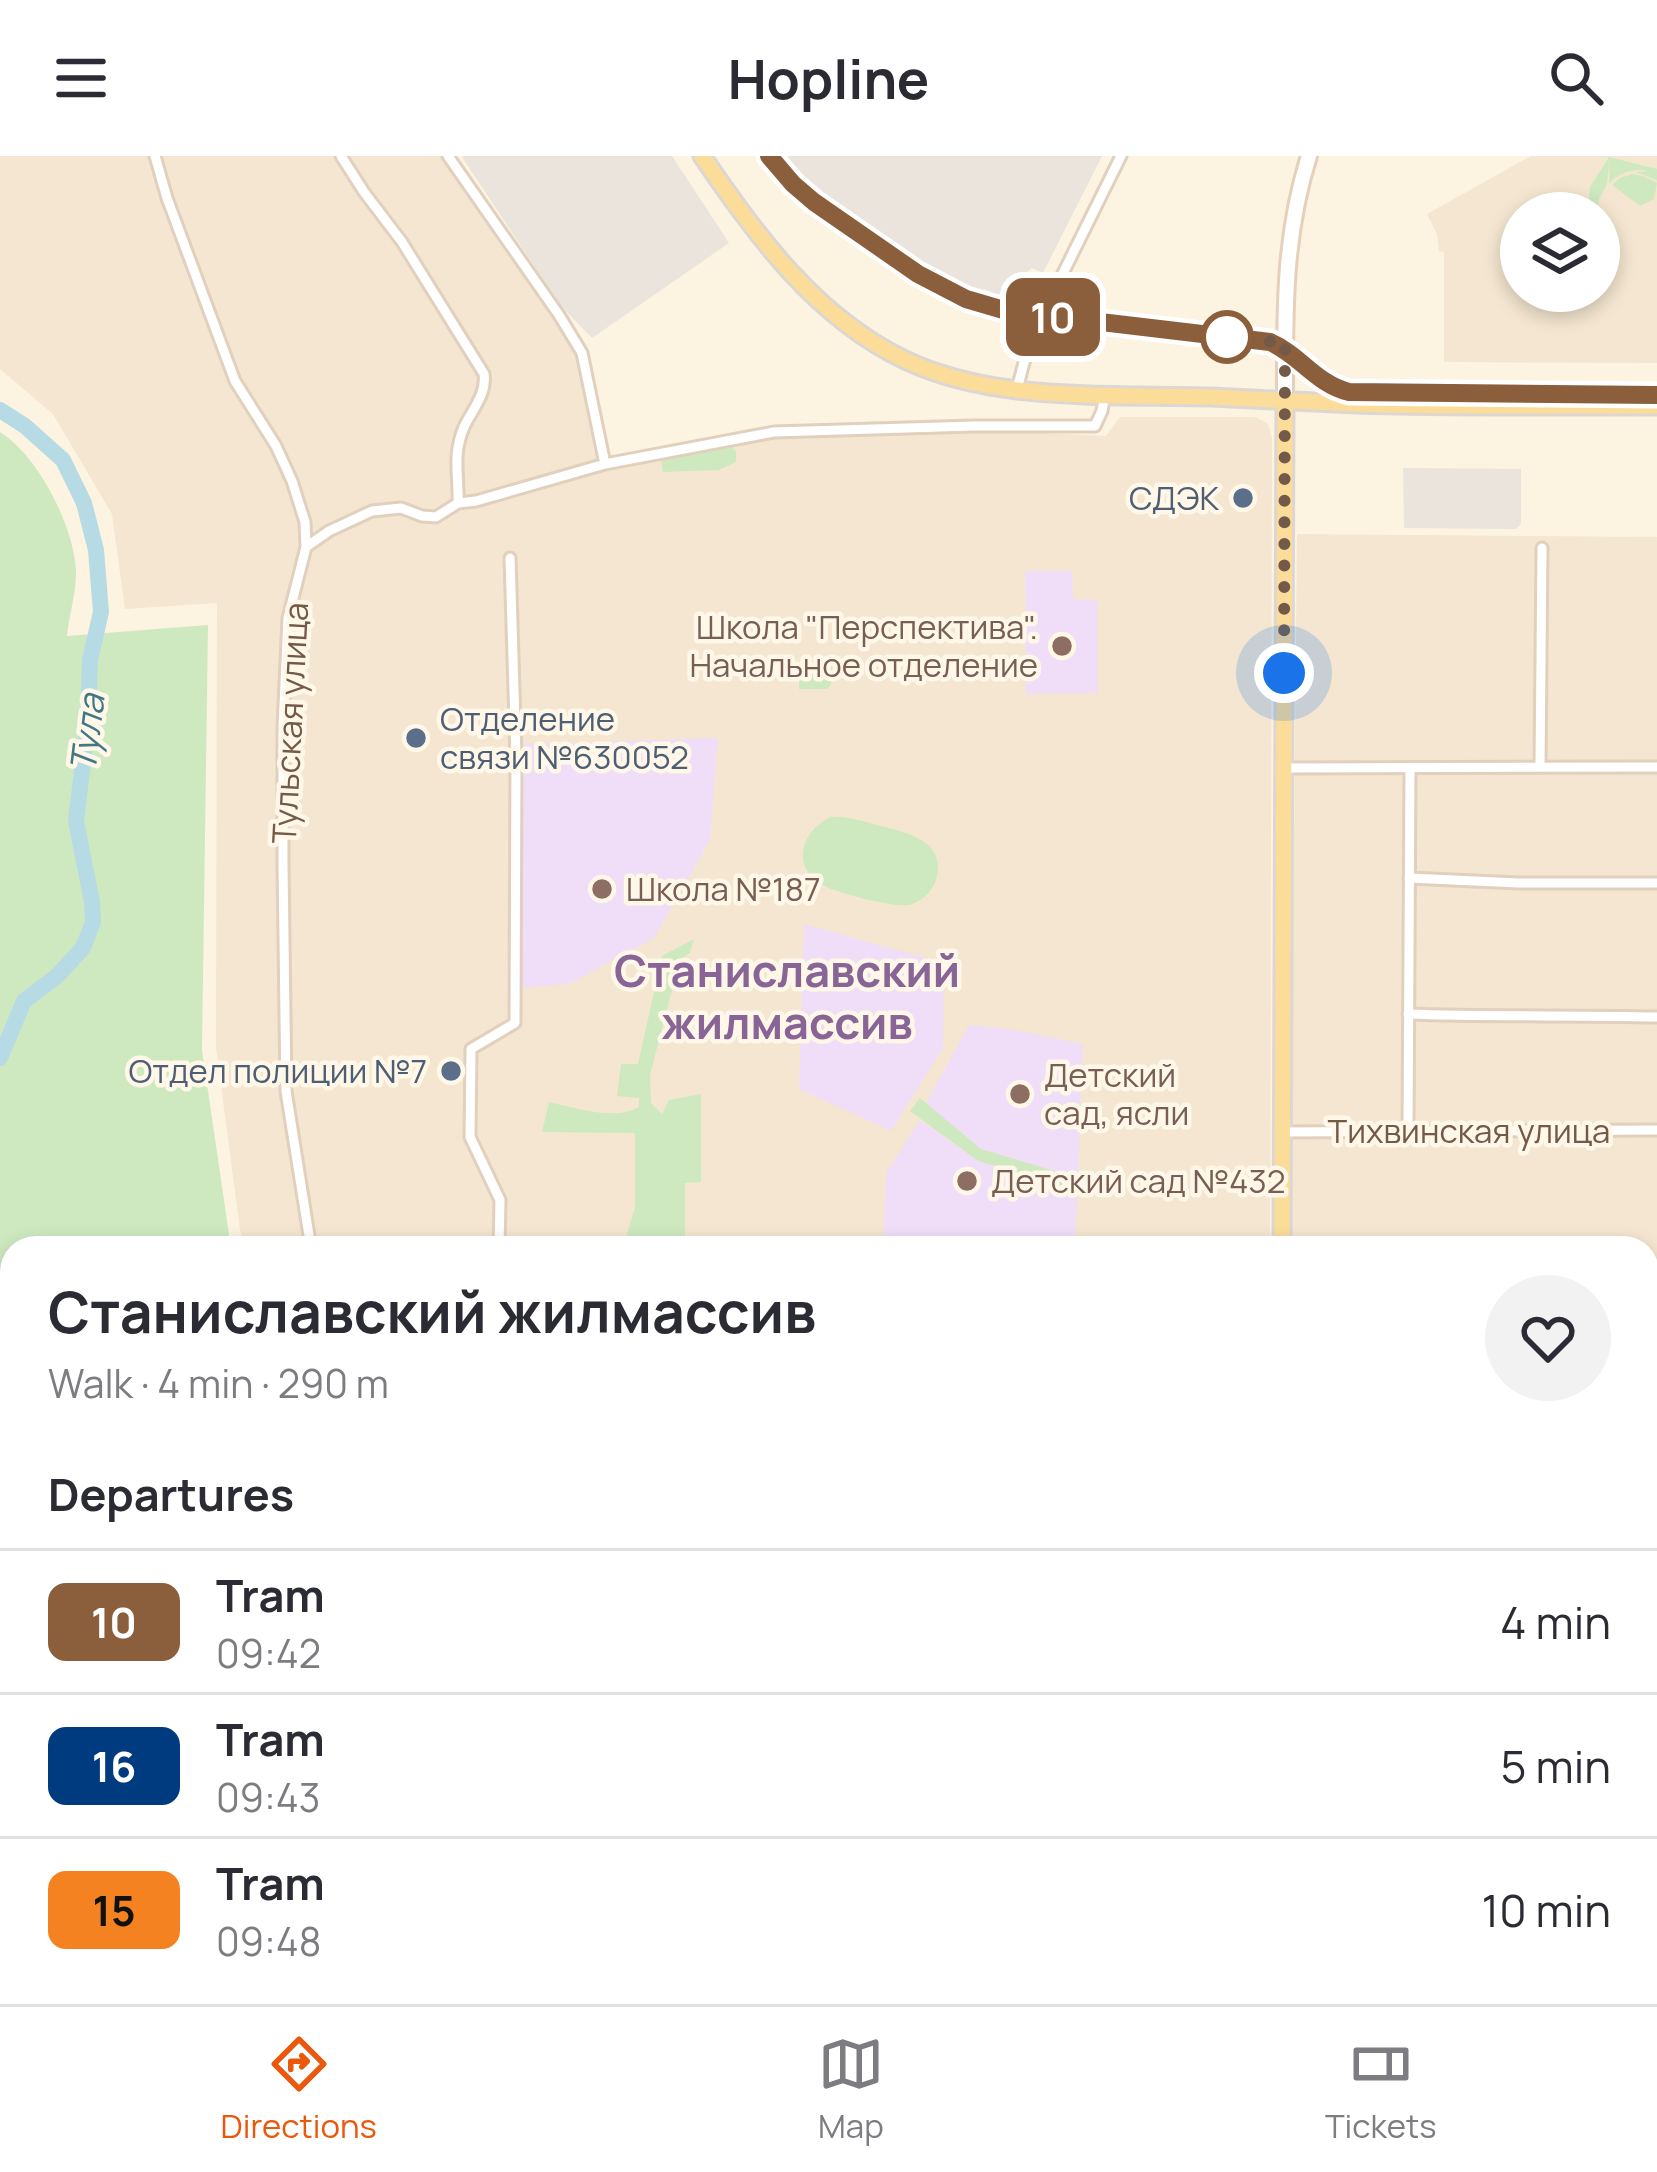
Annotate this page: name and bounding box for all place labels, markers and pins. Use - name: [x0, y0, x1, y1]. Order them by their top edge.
- unlabelled marker: [1202, 312, 1252, 362]
- place label: СДЭК: [1129, 475, 1219, 520]
- marker: СДЭК: [1230, 485, 1256, 511]
- place label: Школа "Перспектива". Начальное отделение: [689, 604, 1038, 687]
- marker: Школа "Перспектива". Начальное отделение: [1049, 633, 1075, 659]
- place label: Отделение связи №630052: [440, 696, 689, 779]
- marker: Отделение связи №630052: [403, 725, 429, 751]
- place label: Школа №187: [626, 866, 821, 911]
- marker: Школа №187: [589, 876, 615, 902]
- place label: Отдел полиции №7: [128, 1048, 427, 1093]
- place label: Детский сад, ясли: [1044, 1052, 1189, 1135]
- marker: Отдел полиции №7: [438, 1058, 464, 1084]
- marker: Детский сад, ясли: [1007, 1081, 1033, 1107]
- place label: Детский сад №432: [991, 1158, 1285, 1203]
- marker: Детский сад №432: [954, 1168, 980, 1194]

